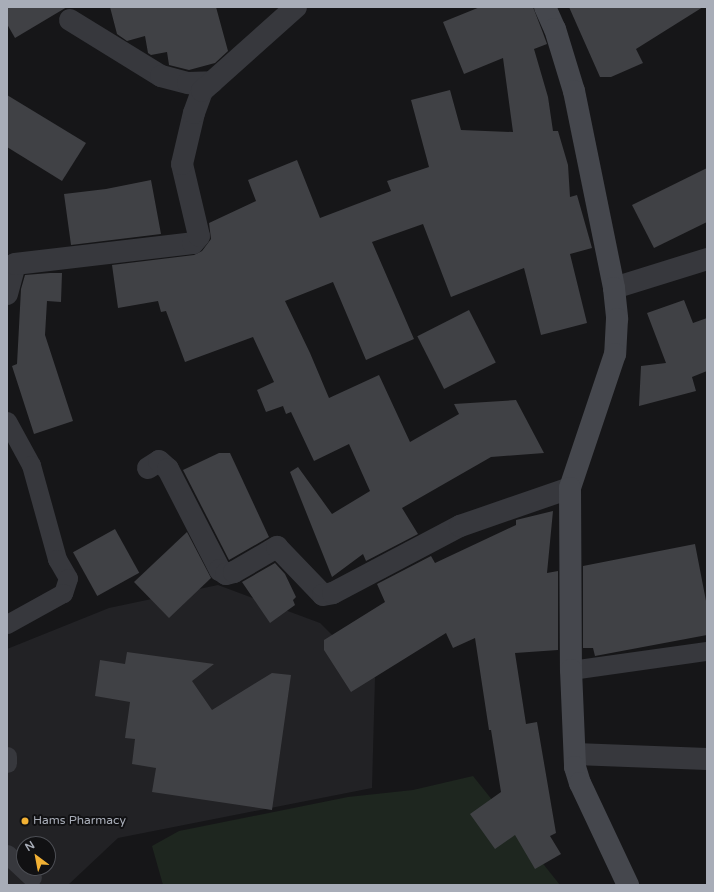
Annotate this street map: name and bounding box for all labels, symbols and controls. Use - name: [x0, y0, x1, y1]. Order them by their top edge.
- place label: Hams Pharmacy: [33, 814, 126, 828]
- marker: Hams Pharmacy: [20, 816, 30, 826]
- north arrow: [16, 836, 56, 876]
- text: N: [23, 838, 37, 854]

